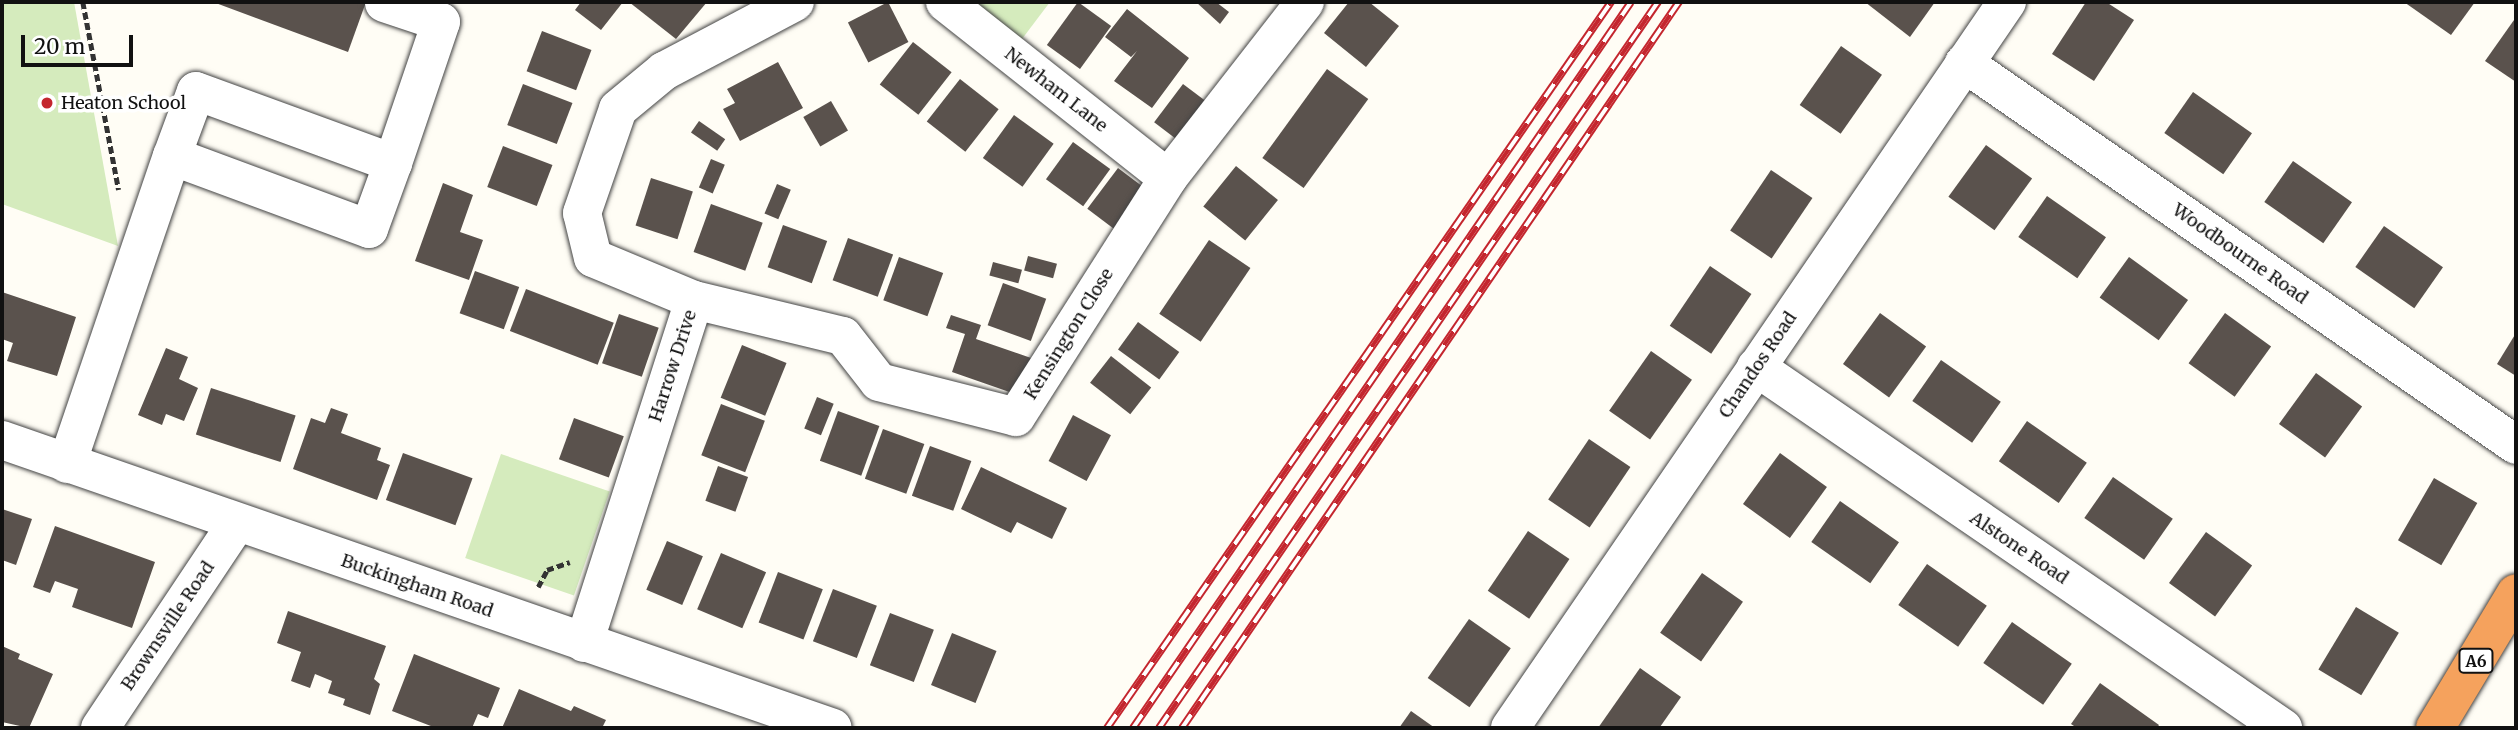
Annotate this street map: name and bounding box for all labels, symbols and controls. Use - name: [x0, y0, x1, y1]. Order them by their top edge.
- scale bar: [24, 21, 136, 65]
- text: 20 m: [34, 33, 85, 60]
- street label: Newham Lane: [1000, 43, 1112, 137]
- place label: Heaton School: [61, 92, 186, 114]
- marker: Heaton School: [39, 95, 55, 111]
- street label: Woodbourne Road: [2168, 199, 2312, 309]
- street label: Kensington Close: [1020, 264, 1118, 404]
- street label: Harrow Drive: [645, 307, 701, 425]
- street label: Chandos Road: [1715, 308, 1801, 422]
- street label: Alstone Road: [1966, 507, 2072, 589]
- street label: Buckingham Road: [338, 550, 496, 622]
- street label: Brownsville Road: [117, 557, 219, 695]
- road number: A6: [2457, 648, 2495, 674]

